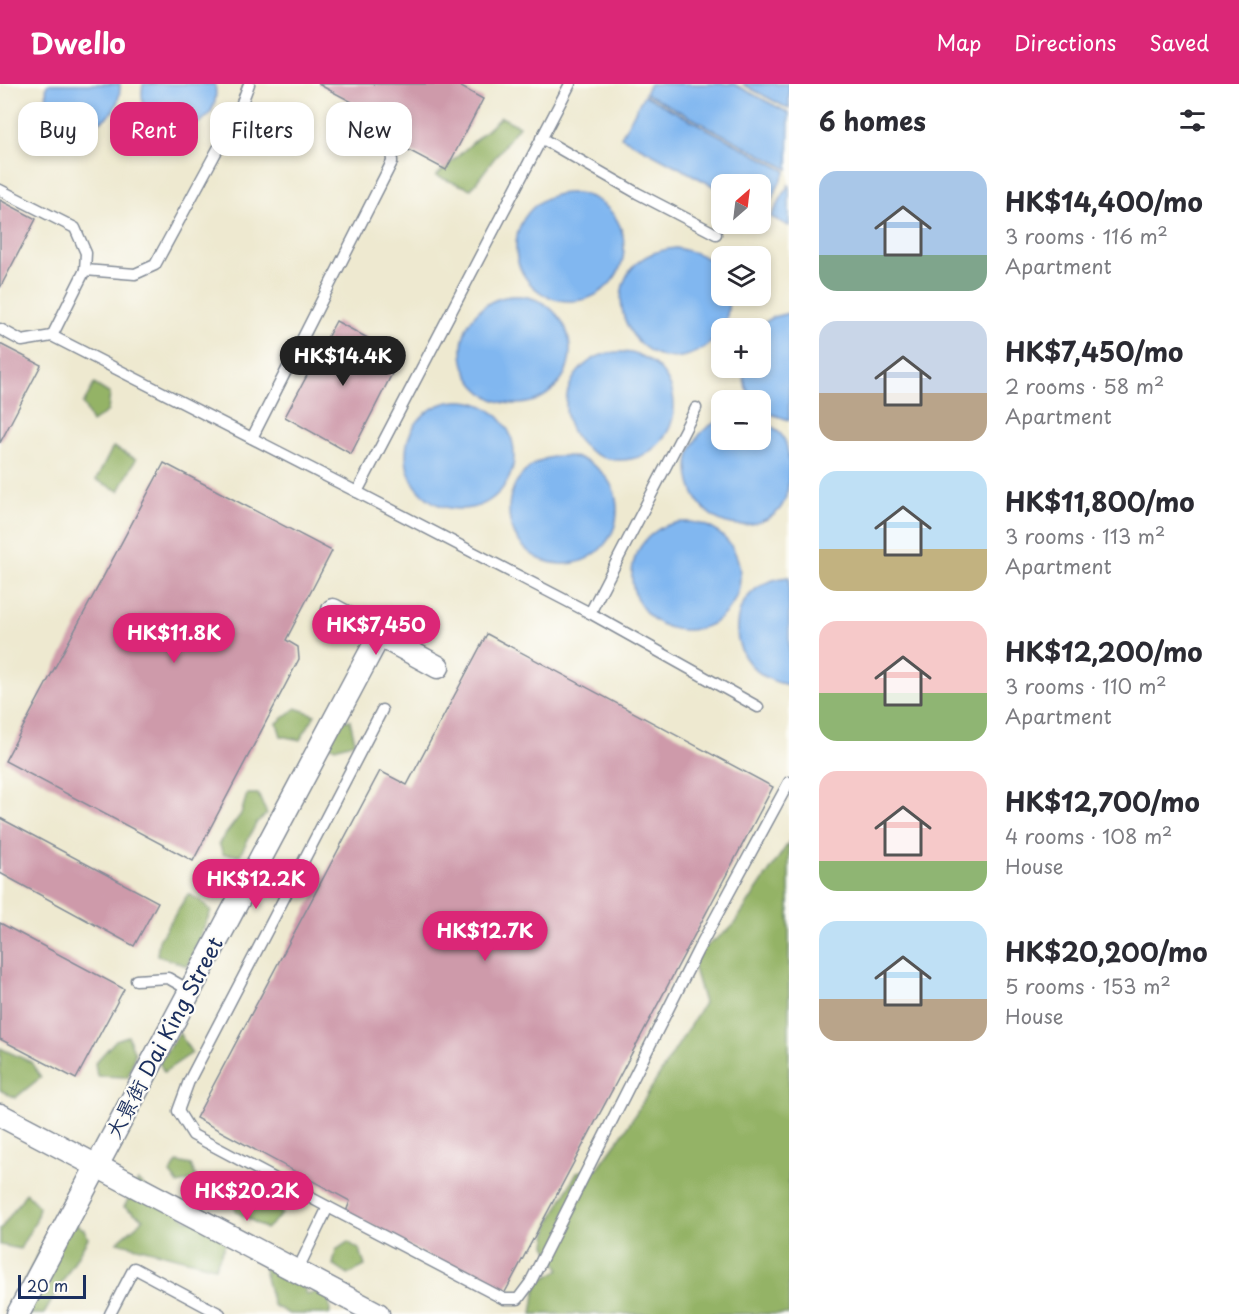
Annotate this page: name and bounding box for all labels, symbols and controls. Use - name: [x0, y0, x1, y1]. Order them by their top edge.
- text: Dwello: [30, 21, 126, 64]
- text: Map: [936, 26, 981, 58]
- text: Directions: [1014, 26, 1116, 58]
- text: Saved: [1149, 26, 1209, 58]
- text: 6 homes: [819, 101, 926, 140]
- chip: Buy: [18, 102, 98, 156]
- chip: Rent: [110, 102, 198, 156]
- chip: Filters: [210, 102, 314, 156]
- chip: New: [326, 102, 412, 156]
- icon: filters: [1176, 104, 1209, 137]
- north arrow: [711, 174, 771, 234]
- map controls: [711, 174, 771, 450]
- text: HK$14,400/mo: [1005, 182, 1203, 221]
- icon: home: [867, 195, 939, 267]
- text: 3 rooms · 116 m²: [1005, 221, 1168, 251]
- button: layers: [711, 246, 771, 306]
- text: Apartment: [1005, 251, 1112, 281]
- button: +: [711, 318, 771, 378]
- text: HK$7,450/mo: [1005, 332, 1183, 371]
- pin: HK$14.4K: [281, 336, 405, 387]
- text: HK$14.4K: [294, 340, 392, 370]
- icon: home: [867, 345, 939, 417]
- text: 2 rooms · 58 m²: [1005, 371, 1164, 401]
- button: −: [711, 390, 771, 450]
- text: Apartment: [1005, 401, 1112, 431]
- text: HK$11,800/mo: [1005, 482, 1194, 521]
- icon: home: [867, 495, 939, 567]
- text: 3 rooms · 113 m²: [1005, 521, 1165, 551]
- text: Apartment: [1005, 551, 1112, 581]
- pin: HK$7,450: [314, 605, 438, 656]
- text: HK$7,450: [326, 609, 426, 639]
- pin: HK$11.8K: [112, 613, 236, 664]
- text: HK$11.8K: [127, 617, 221, 647]
- text: HK$12,200/mo: [1005, 632, 1203, 671]
- icon: home: [867, 645, 939, 717]
- text: 3 rooms · 110 m²: [1005, 671, 1167, 701]
- text: Apartment: [1005, 701, 1112, 731]
- text: HK$12,700/mo: [1005, 782, 1200, 821]
- icon: home: [867, 795, 939, 867]
- text: 4 rooms · 108 m²: [1005, 821, 1172, 851]
- text: House: [1005, 851, 1064, 881]
- pin: HK$12.2K: [194, 859, 318, 910]
- text: HK$12.2K: [206, 863, 306, 893]
- pin: HK$12.7K: [423, 911, 547, 962]
- text: HK$12.7K: [437, 915, 533, 945]
- street label: 大景街 Dai King Street: [96, 931, 230, 1144]
- text: HK$20,200/mo: [1005, 932, 1208, 971]
- icon: home: [867, 945, 939, 1017]
- text: 5 rooms · 153 m²: [1005, 971, 1171, 1001]
- text: House: [1005, 1001, 1064, 1031]
- pin: HK$20.2K: [185, 1171, 309, 1222]
- text: HK$20.2K: [194, 1175, 300, 1205]
- scale bar: [18, 1272, 86, 1300]
- text: 20 m: [27, 1273, 68, 1297]

